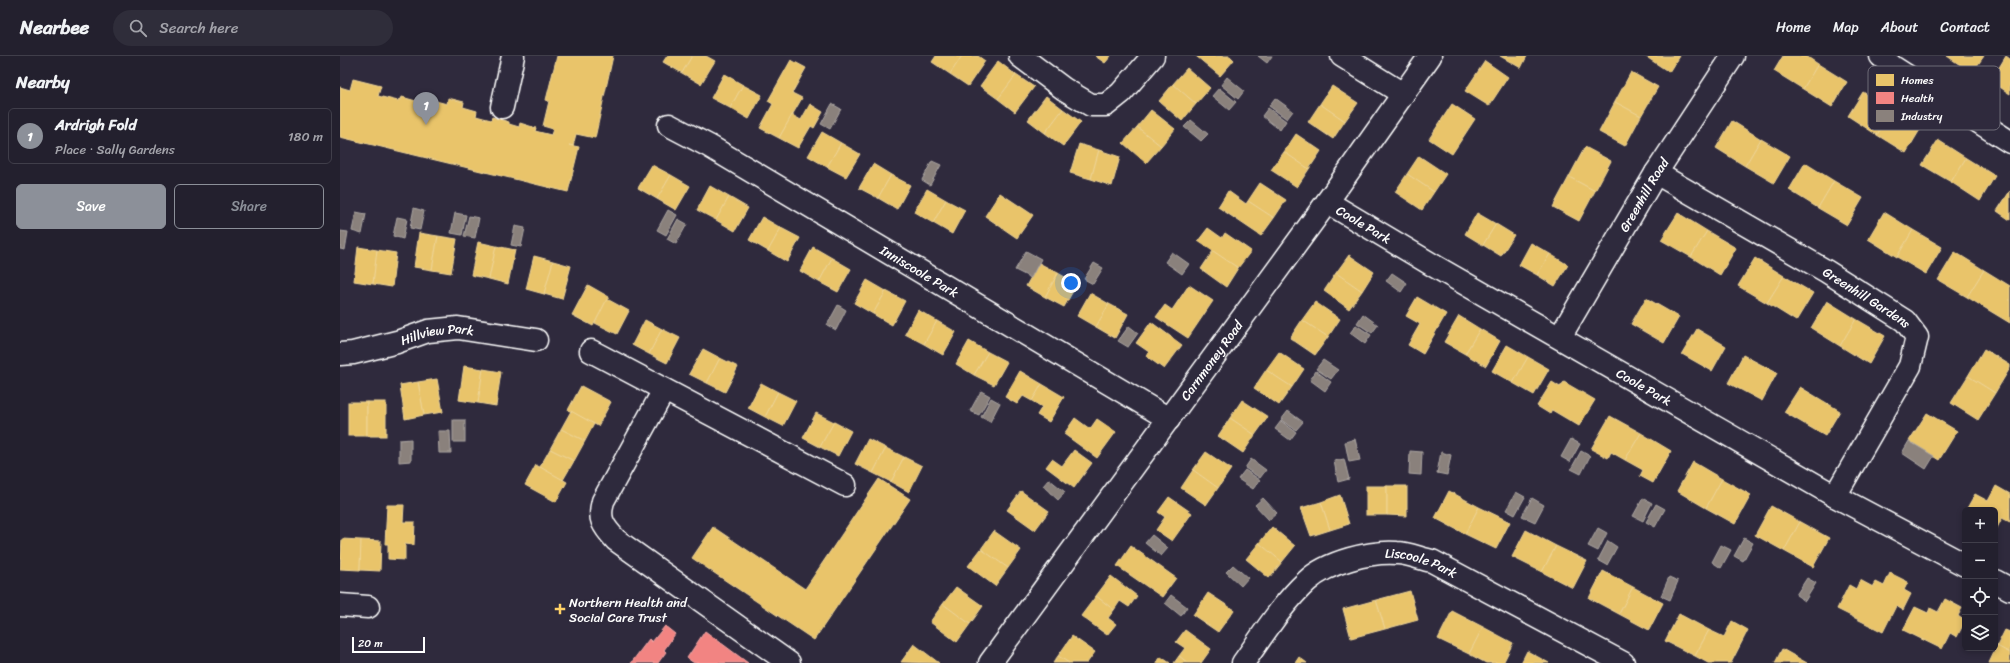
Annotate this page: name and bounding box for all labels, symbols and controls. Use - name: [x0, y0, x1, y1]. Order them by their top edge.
- search box: [113, 10, 393, 46]
- text: Nearbee: [20, 11, 89, 44]
- text: Search here: [159, 15, 238, 41]
- text: Home: [1776, 15, 1811, 40]
- text: Map: [1833, 15, 1859, 40]
- text: About: [1881, 15, 1918, 40]
- text: Contact: [1940, 15, 1990, 40]
- icon: search: [127, 17, 149, 39]
- legend: [1868, 66, 2000, 130]
- text: Nearby: [16, 67, 70, 97]
- text: Homes: [1901, 71, 1934, 90]
- text: Health: [1901, 89, 1934, 108]
- pin: 1: [413, 92, 439, 125]
- text: Industry: [1900, 107, 1943, 126]
- text: Ardrigh Fold: [55, 112, 137, 138]
- text: 1: [27, 125, 33, 148]
- text: 180 m: [288, 125, 323, 148]
- text: Place · Sally Gardens: [55, 138, 175, 161]
- street label: Greenhill Road: [1612, 152, 1675, 236]
- button: Save: [16, 184, 166, 229]
- button: Share: [174, 184, 324, 229]
- street label: Coole Park: [1332, 198, 1396, 250]
- street label: Inniscoole Park: [875, 238, 963, 303]
- street label: Greenhill Gardens: [1818, 260, 1918, 333]
- your location: [1061, 273, 1081, 293]
- street label: Carnmoney Road: [1174, 314, 1249, 405]
- street label: Hillview Park: [397, 316, 476, 352]
- street label: Coole Park: [1612, 361, 1677, 412]
- map controls: [1962, 507, 1998, 651]
- button: +: [1962, 507, 1998, 543]
- street label: Liscoole Park: [1384, 541, 1462, 584]
- button: −: [1962, 543, 1998, 579]
- button: locate: [1962, 579, 1998, 615]
- place label: Northern Health and Social Care Trust: [569, 591, 688, 629]
- marker: Northern Health and Social Care Trust: [554, 603, 566, 615]
- button: layers: [1962, 615, 1998, 651]
- text: 20 m: [358, 634, 383, 653]
- scale bar: [352, 635, 425, 654]

